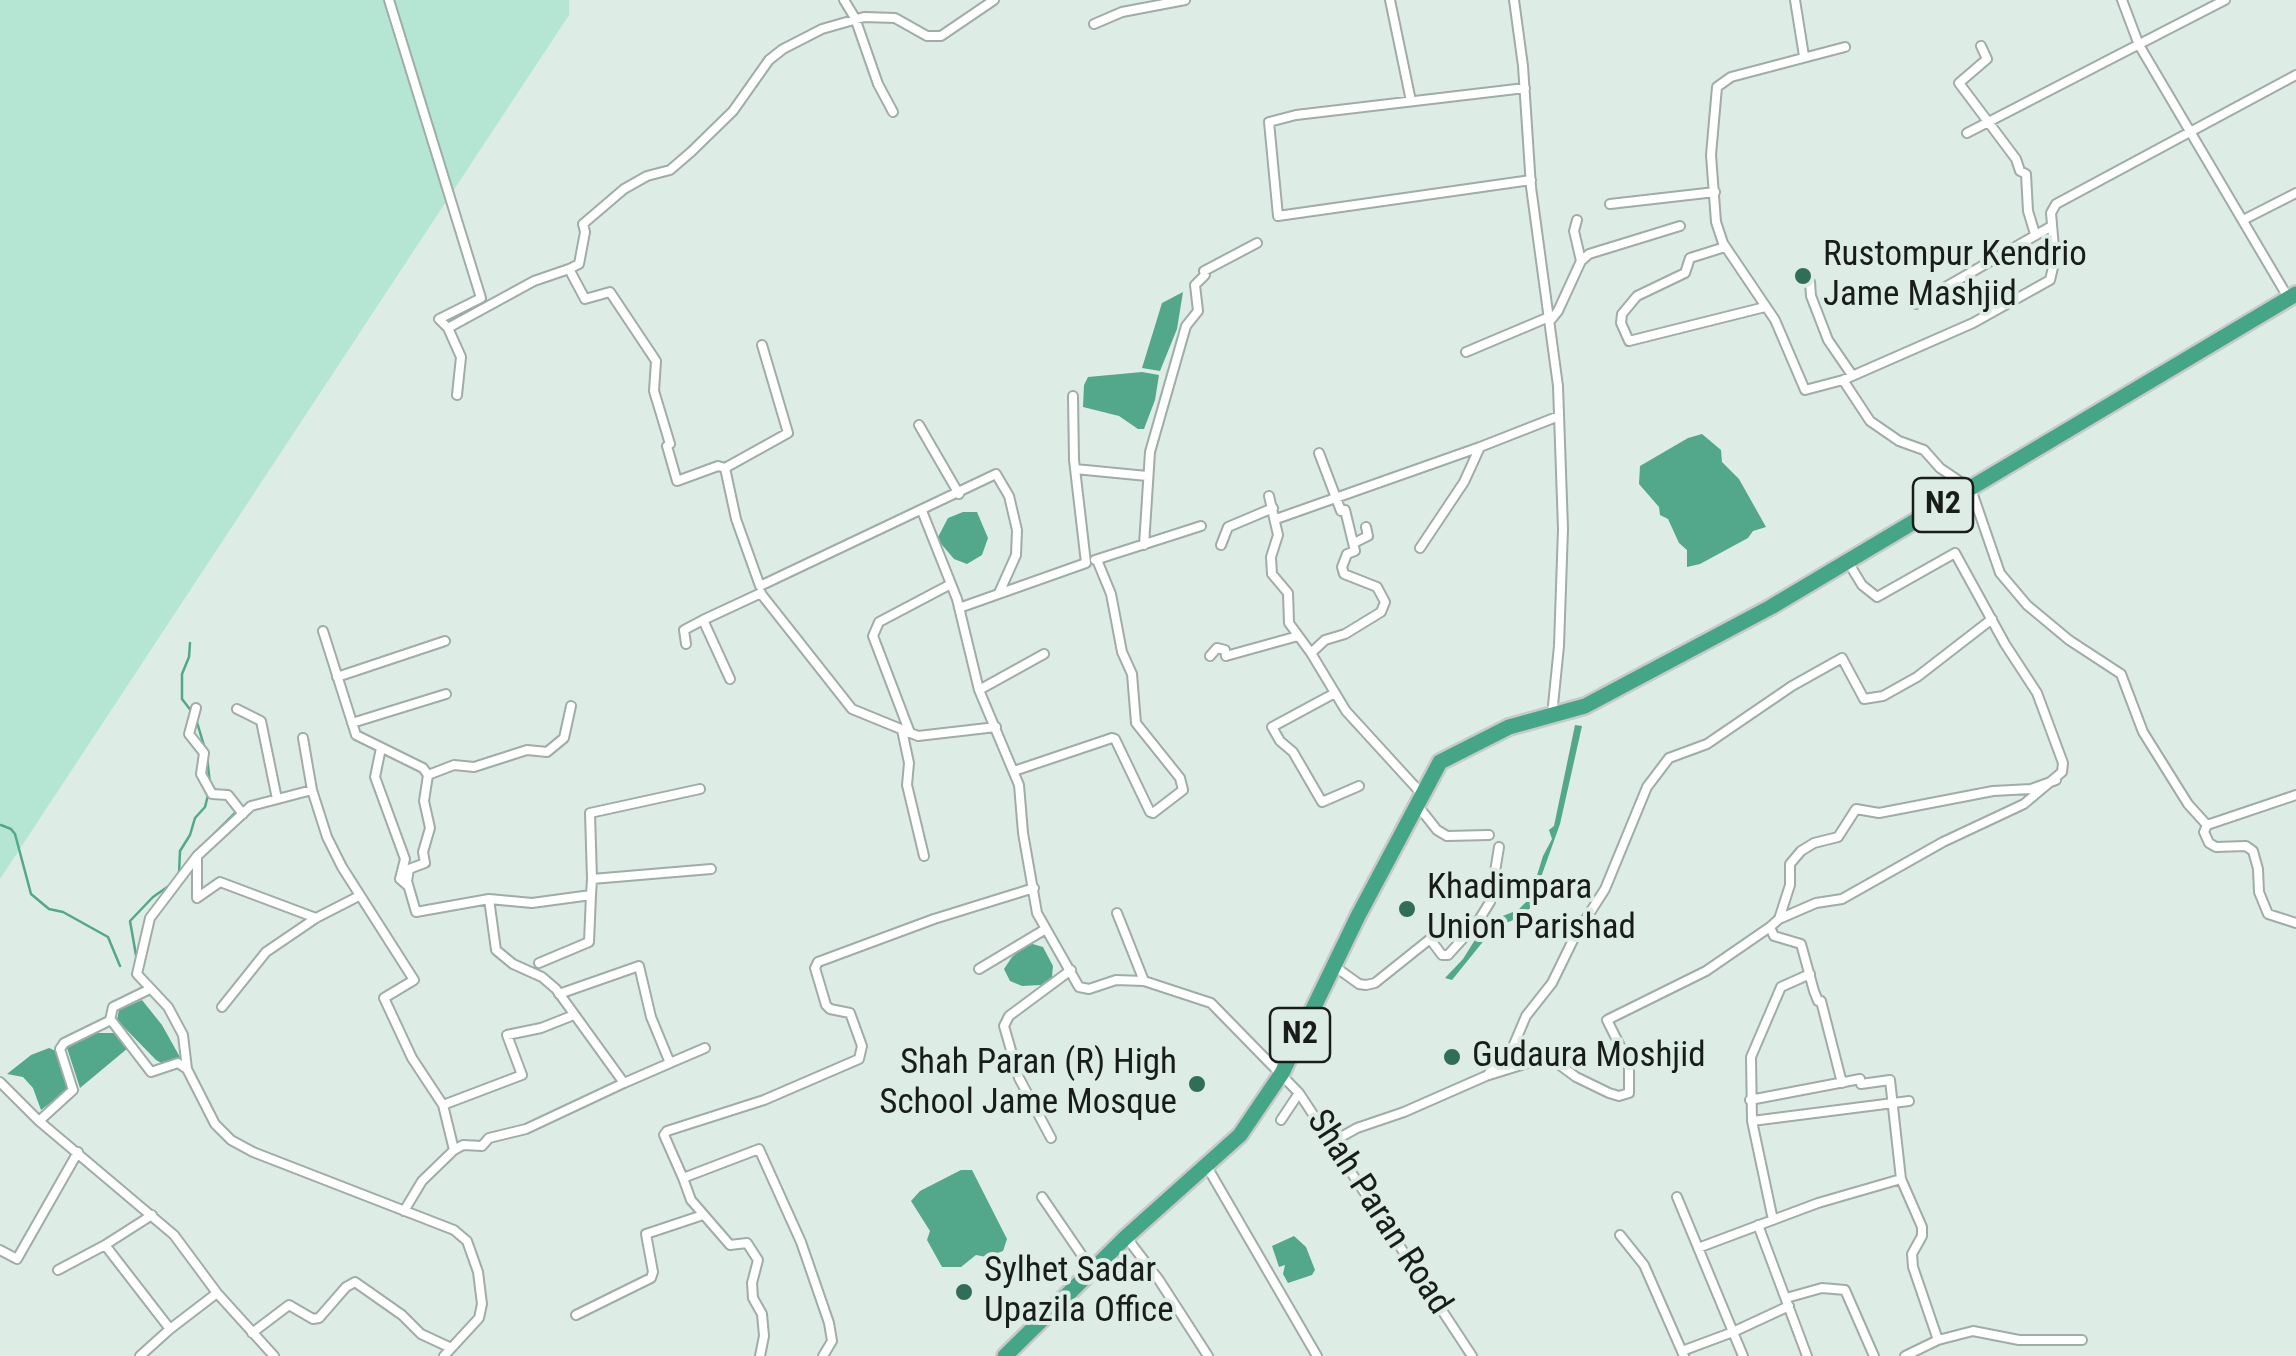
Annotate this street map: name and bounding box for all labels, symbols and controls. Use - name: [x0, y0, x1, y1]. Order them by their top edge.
- place label: Rustompur Kendrio Jame Mashjid: [1823, 235, 2087, 317]
- marker: Rustompur Kendrio Jame Mashjid: [1792, 265, 1814, 287]
- road number: N2: [1913, 478, 1973, 532]
- place label: Khadimpara Union Parishad: [1427, 868, 1636, 950]
- marker: Khadimpara Union Parishad: [1396, 898, 1418, 920]
- road number: N2: [1270, 1008, 1330, 1062]
- place label: Gudaura Moshjid: [1472, 1036, 1706, 1078]
- place label: Shah Paran (R) High School Jame Mosque: [879, 1043, 1177, 1125]
- marker: Gudaura Moshjid: [1441, 1046, 1463, 1068]
- marker: Shah Paran (R) High School Jame Mosque: [1186, 1073, 1208, 1095]
- street label: Shah Paran Road: [1296, 1103, 1460, 1323]
- place label: Sylhet Sadar Upazila Office: [984, 1251, 1174, 1333]
- marker: Sylhet Sadar Upazila Office: [953, 1281, 975, 1303]

